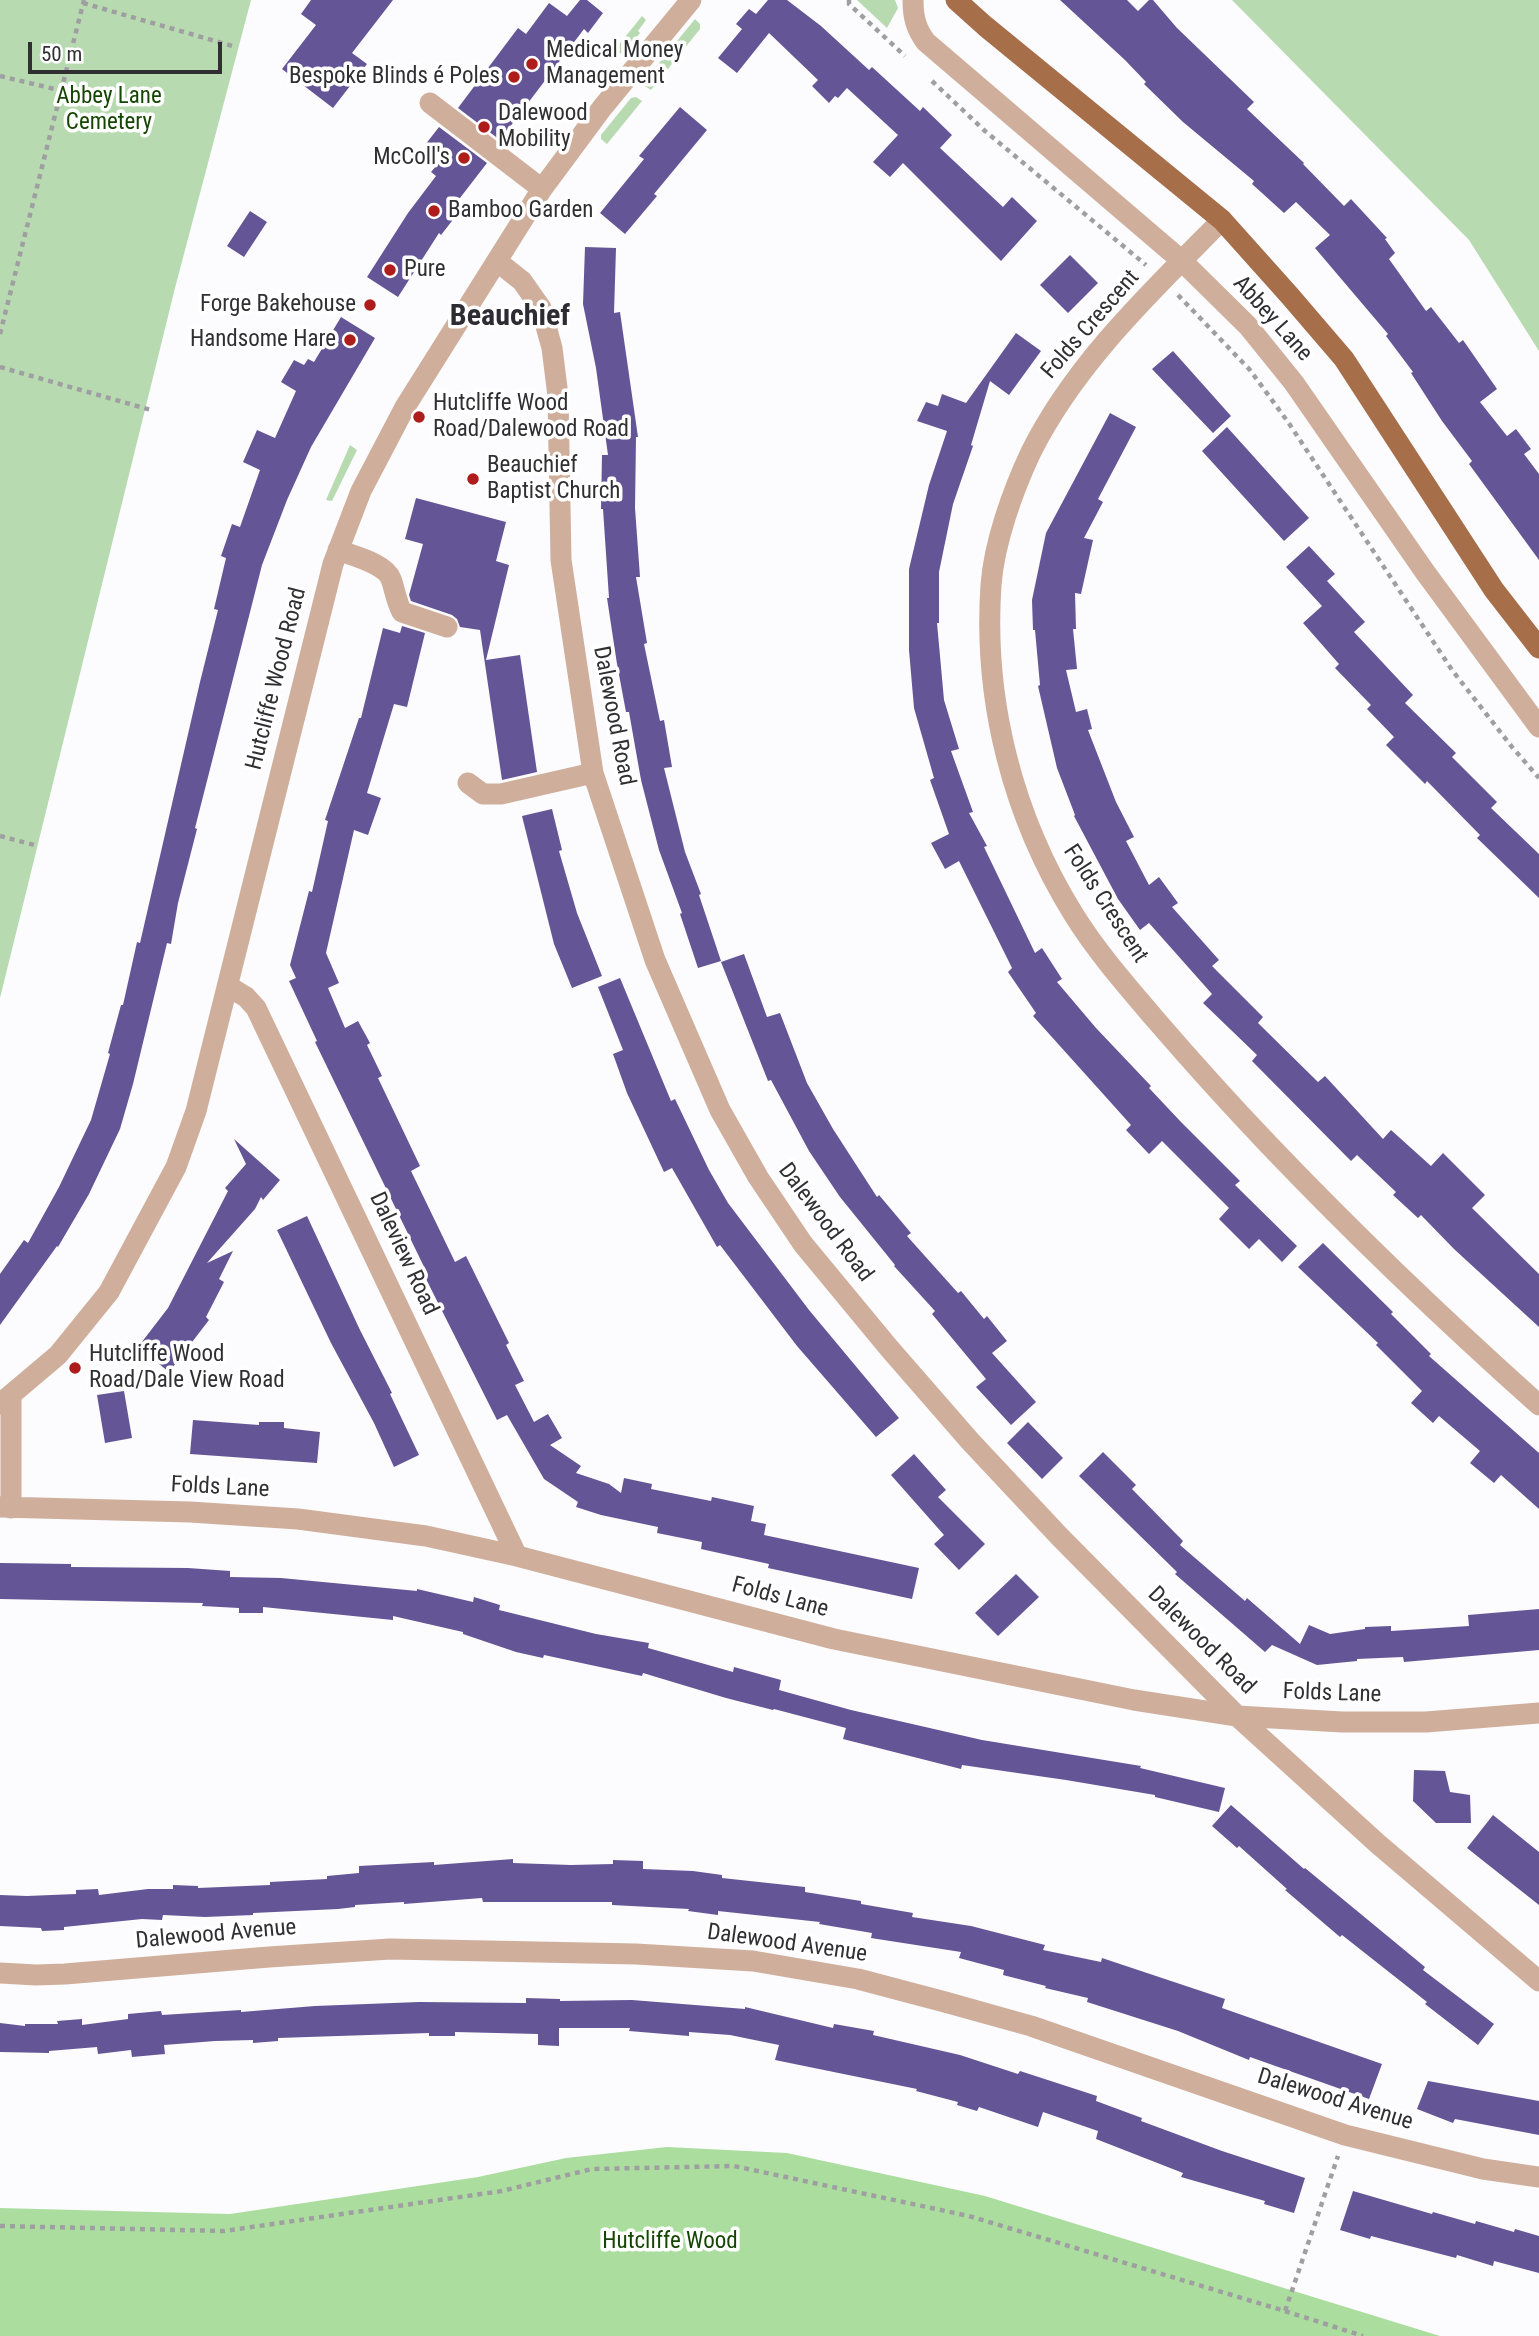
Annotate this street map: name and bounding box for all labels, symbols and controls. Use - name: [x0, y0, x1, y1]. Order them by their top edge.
- scale bar: [32, 28, 226, 72]
- place label: Medical Money Management: [546, 37, 683, 91]
- text: 50 m: [41, 42, 82, 66]
- marker: Medical Money Management: [524, 56, 540, 72]
- place label: Bespoke Blinds é Poles: [289, 63, 500, 91]
- marker: Bespoke Blinds é Poles: [506, 69, 522, 85]
- park label: Abbey Lane Cemetery: [56, 83, 162, 137]
- place label: Dalewood Mobility: [498, 100, 588, 154]
- marker: Dalewood Mobility: [476, 119, 492, 135]
- place label: McColl's: [373, 144, 450, 172]
- marker: McColl's: [456, 150, 472, 166]
- place label: Bamboo Garden: [448, 197, 593, 225]
- marker: Bamboo Garden: [426, 203, 442, 219]
- place label: Pure: [404, 256, 445, 284]
- marker: Pure: [382, 262, 398, 278]
- street label: Folds Crescent: [1036, 265, 1146, 385]
- street label: Abbey Lane: [1227, 271, 1317, 367]
- place label: Forge Bakehouse: [200, 291, 356, 319]
- marker: Forge Bakehouse: [362, 297, 378, 313]
- district label: Beauchief: [450, 299, 570, 335]
- place label: Handsome Hare: [190, 326, 336, 354]
- marker: Handsome Hare: [342, 332, 358, 348]
- place label: Hutcliffe Wood Road/Dalewood Road: [433, 390, 629, 444]
- marker: Hutcliffe Wood Road/Dalewood Road: [411, 409, 427, 425]
- place label: Beauchief Baptist Church: [487, 452, 620, 506]
- marker: Beauchief Baptist Church: [465, 471, 481, 487]
- street label: Hutcliffe Wood Road: [241, 585, 313, 773]
- street label: Dalewood Road: [586, 644, 640, 788]
- street label: Folds Crescent: [1057, 840, 1153, 968]
- street label: Dalewood Road: [772, 1158, 878, 1288]
- street label: Daleview Road: [363, 1188, 443, 1320]
- place label: Hutcliffe Wood Road/Dale View Road: [89, 1341, 285, 1395]
- marker: Hutcliffe Wood Road/Dale View Road: [67, 1360, 83, 1376]
- street label: Folds Lane: [170, 1472, 270, 1504]
- street label: Folds Lane: [729, 1572, 831, 1624]
- street label: Dalewood Road: [1141, 1581, 1261, 1701]
- street label: Folds Lane: [1282, 1678, 1382, 1710]
- street label: Dalewood Avenue: [135, 1914, 297, 1956]
- street label: Dalewood Avenue: [705, 1919, 869, 1969]
- street label: Dalewood Avenue: [1254, 2063, 1416, 2137]
- park label: Hutcliffe Wood: [602, 2228, 738, 2256]

